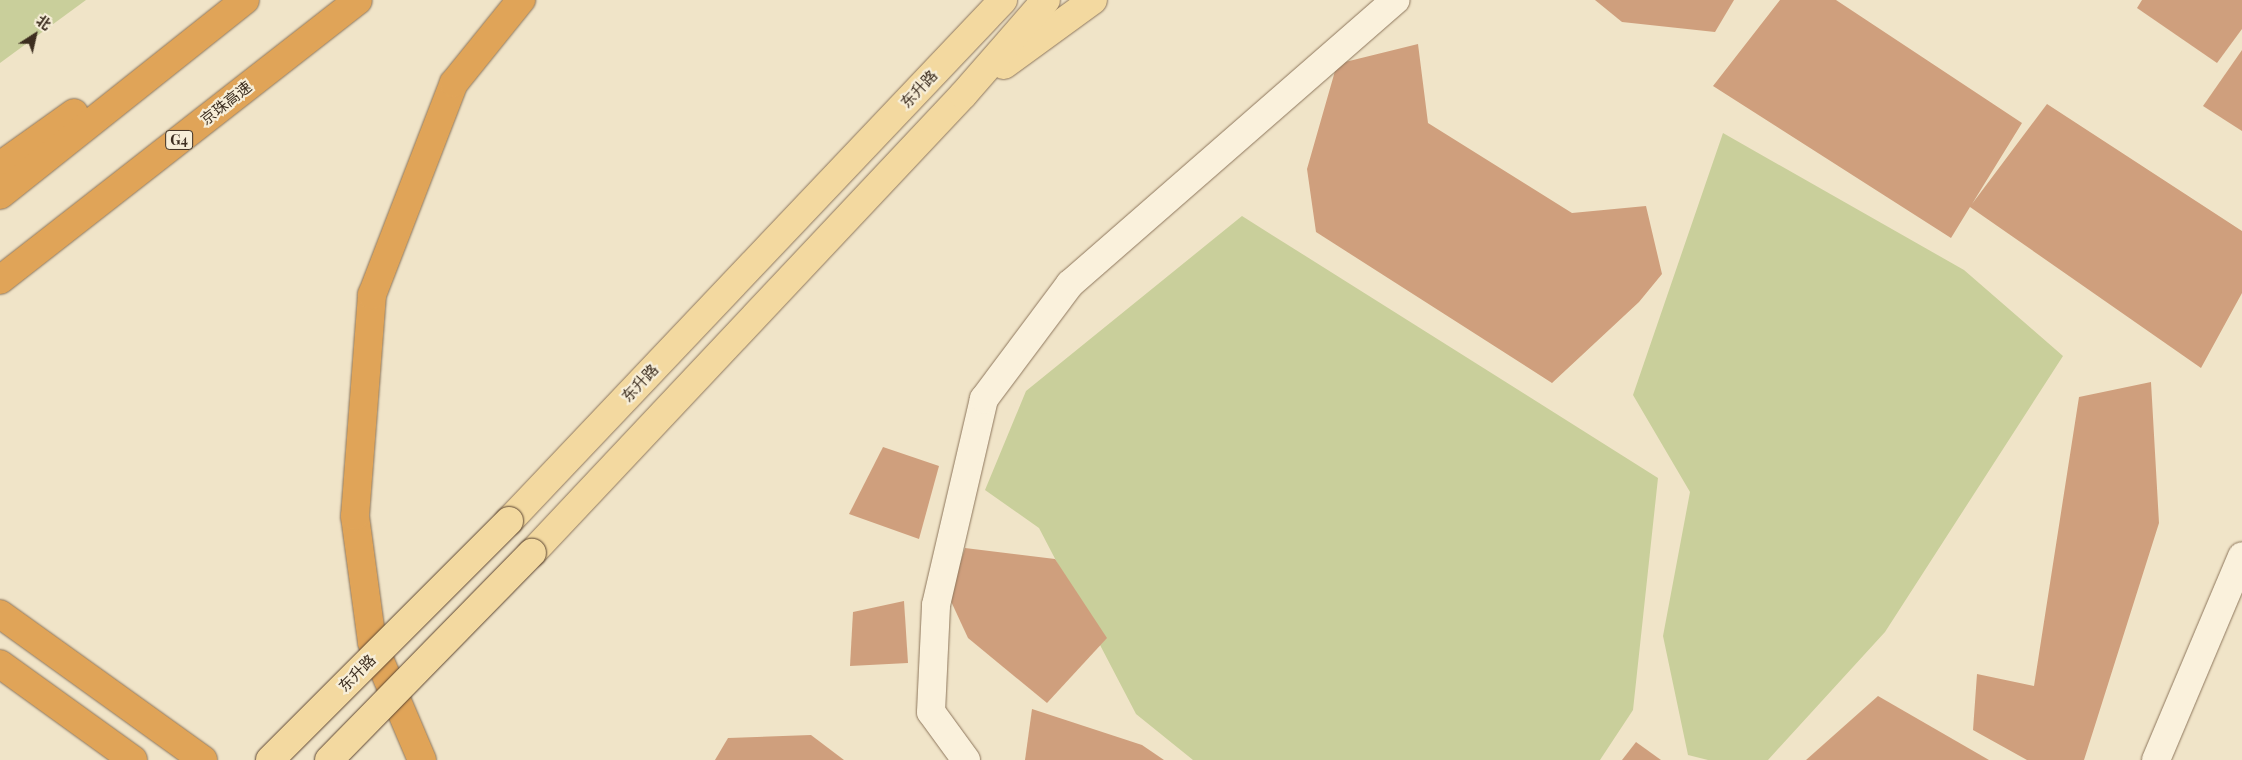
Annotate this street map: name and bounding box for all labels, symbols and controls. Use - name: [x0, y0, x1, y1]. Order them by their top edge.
- north arrow: [10, 10, 60, 60]
- text: 北: [33, 11, 55, 34]
- street label: 东升路: [897, 66, 941, 112]
- street label: 京珠高速: [197, 77, 255, 129]
- road number: G4: [164, 128, 194, 152]
- street label: 东升路: [618, 360, 662, 406]
- street label: 东升路: [335, 651, 379, 695]

